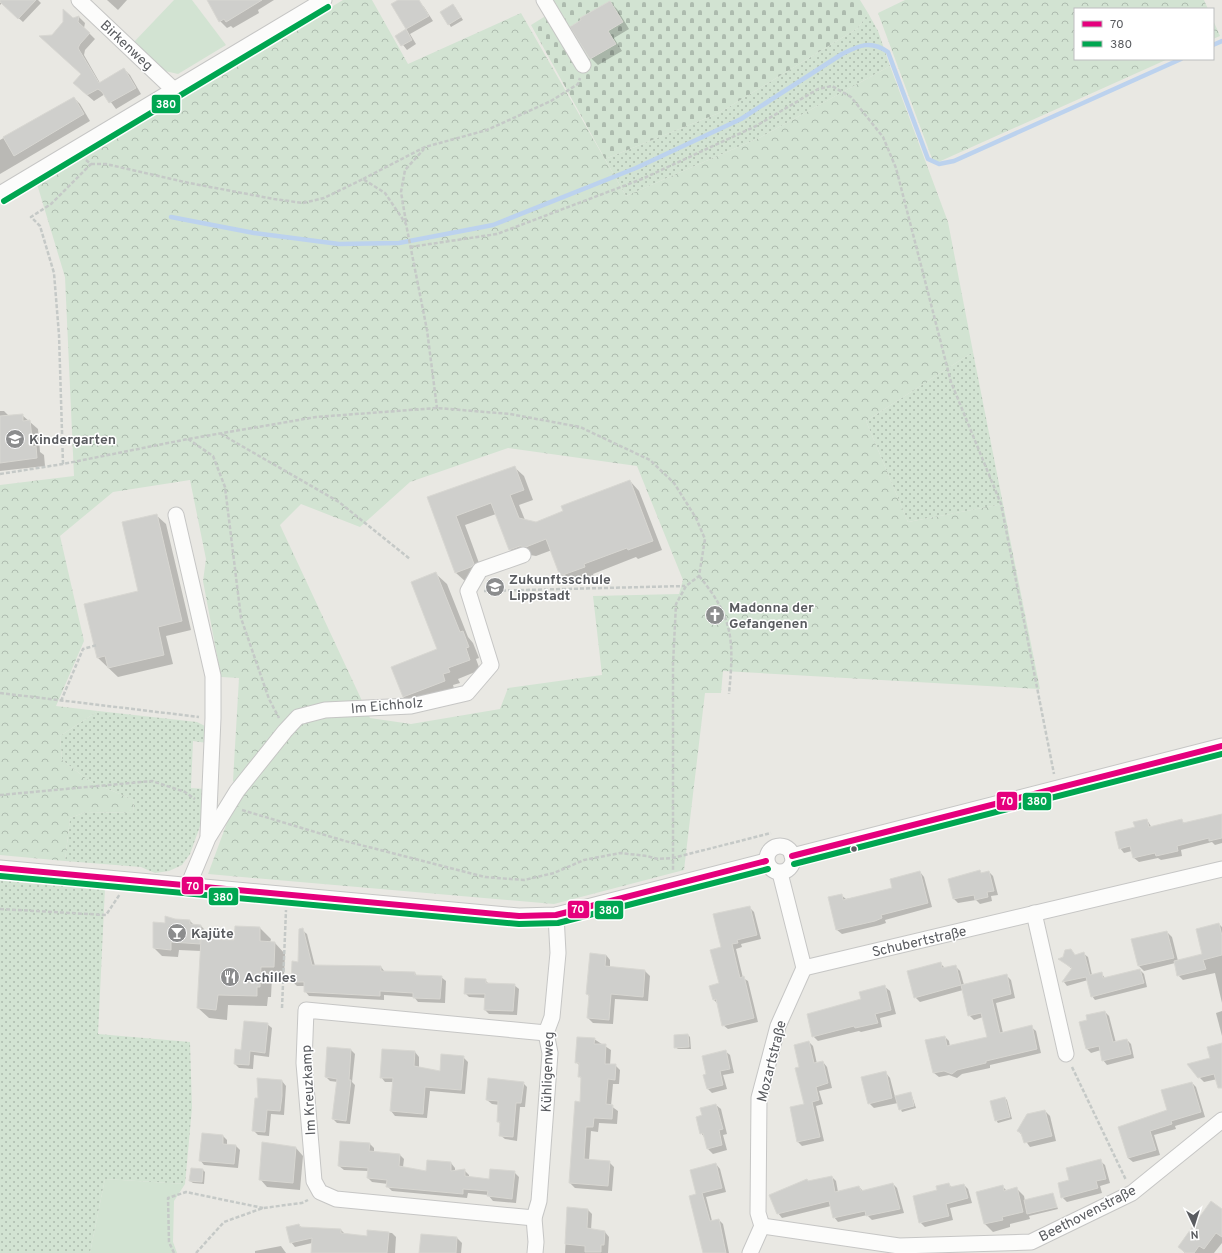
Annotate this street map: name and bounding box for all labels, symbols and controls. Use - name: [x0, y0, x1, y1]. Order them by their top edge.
- legend: [1074, 8, 1214, 60]
- street label: Birkenweg: [96, 17, 156, 75]
- text: 70: [1110, 17, 1124, 33]
- text: 380: [1110, 37, 1132, 53]
- line badge: 380: [151, 94, 181, 114]
- text: 380: [156, 98, 176, 112]
- school or university icon: Kindergarten: [4, 428, 26, 450]
- place label: Kindergarten: [29, 432, 116, 449]
- place label: Zukunftsschule Lippstadt: [509, 572, 611, 605]
- school or university icon: Zukunftsschule Lippstadt: [484, 576, 506, 598]
- place label: Madonna der Gefangenen: [729, 600, 814, 633]
- church icon: Madonna der Gefangenen: [704, 604, 726, 626]
- street label: Im Eichholz: [350, 695, 424, 718]
- line badge: 70: [996, 791, 1018, 811]
- line badge: 380: [1022, 792, 1052, 811]
- text: 70: [1000, 795, 1014, 809]
- text: 380: [1027, 795, 1047, 809]
- unlabelled marker: [849, 844, 859, 854]
- line badge: 70: [181, 876, 204, 895]
- text: 70: [186, 880, 200, 894]
- line badge: 380: [208, 887, 239, 906]
- text: 380: [213, 891, 233, 905]
- line badge: 70: [567, 900, 590, 919]
- line badge: 380: [594, 900, 624, 920]
- text: 70: [571, 903, 585, 917]
- text: 380: [599, 904, 619, 918]
- bar icon: Kajüte: [166, 922, 188, 944]
- street label: Schubertstraße: [870, 923, 968, 962]
- place label: Kajüte: [191, 926, 234, 943]
- restaurant icon: Achilles: [219, 966, 241, 988]
- place label: Achilles: [244, 970, 297, 987]
- street label: Mozartstraße: [754, 1019, 791, 1104]
- street label: Kühligenweg: [539, 1031, 558, 1113]
- street label: Im Kreuzkamp: [299, 1044, 320, 1136]
- street label: Beethovenstraße: [1036, 1182, 1139, 1246]
- north arrow: [1174, 1205, 1214, 1245]
- text: N: [1190, 1227, 1199, 1241]

